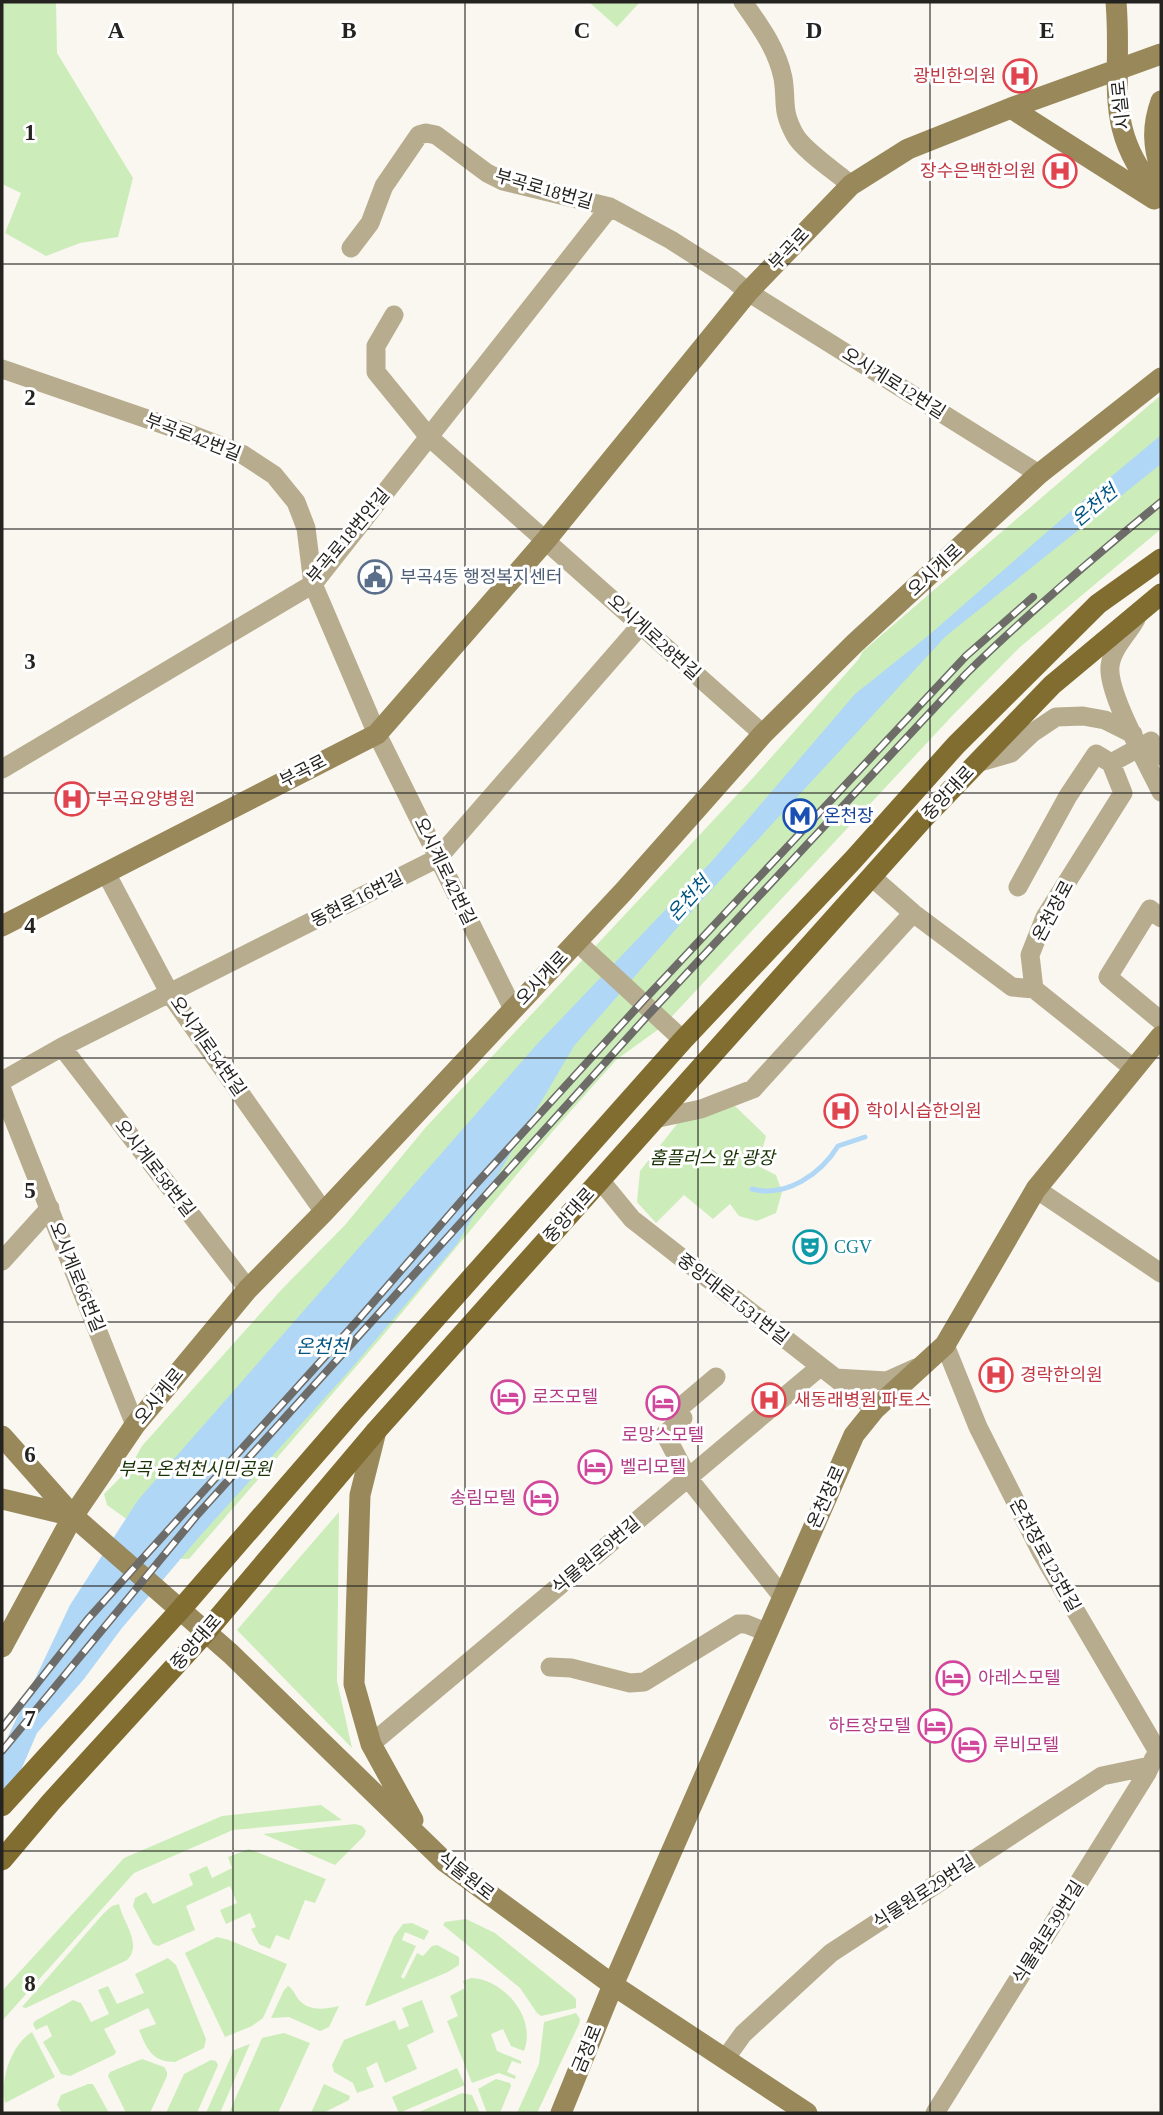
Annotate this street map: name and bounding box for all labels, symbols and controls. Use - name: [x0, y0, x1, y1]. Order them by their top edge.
- text: A: [108, 18, 125, 43]
- text: B: [341, 18, 357, 43]
- text: C: [574, 18, 590, 43]
- text: D: [806, 18, 822, 43]
- text: E: [1039, 18, 1055, 43]
- hospital icon: 광빈한의원: [1001, 57, 1039, 95]
- place label: 광빈한의원: [913, 66, 996, 86]
- street label: 시실로: [1108, 79, 1134, 131]
- text: 1: [24, 120, 36, 145]
- hospital icon: 장수은백한의원: [1041, 152, 1079, 190]
- place label: 장수은백한의원: [920, 161, 1036, 181]
- street label: 부곡로18번길: [493, 165, 595, 213]
- street label: 부곡로: [765, 224, 813, 274]
- street label: 오시게로12번길: [839, 343, 949, 423]
- text: 2: [24, 385, 36, 410]
- street label: 부곡로42번길: [142, 410, 244, 464]
- water label: 온천천: [1067, 480, 1122, 530]
- street label: 부곡로18번안길: [303, 485, 393, 587]
- street label: 오시게로: [904, 540, 966, 600]
- public building icon: 부곡4동 행정복지센터: [356, 558, 394, 596]
- place label: 부곡4동 행정복지센터: [400, 567, 563, 587]
- street label: 오시게로28번길: [604, 590, 704, 684]
- text: 3: [24, 649, 36, 674]
- street label: 부곡로: [276, 751, 330, 791]
- street label: 중앙대로: [918, 762, 978, 824]
- hospital icon: 부곡요양병원: [53, 780, 91, 818]
- place label: 부곡요양병원: [96, 789, 195, 809]
- metro station icon: 온천장: [781, 797, 819, 835]
- place label: 온천장: [824, 806, 874, 826]
- street label: 오시게로42번길: [410, 814, 480, 928]
- street label: 동현로16번길: [308, 867, 406, 931]
- water label: 온천천: [663, 871, 715, 925]
- street label: 온천장로: [1029, 877, 1077, 945]
- text: 4: [24, 913, 36, 938]
- street label: 오시게로: [512, 947, 572, 1009]
- street label: 오시게로54번길: [166, 992, 250, 1100]
- hospital icon: 학이시습한의원: [822, 1092, 860, 1130]
- place label: 학이시습한의원: [866, 1101, 982, 1121]
- street label: 오시게로58번길: [111, 1116, 199, 1220]
- park label: 홈플러스 앞 광장: [650, 1148, 777, 1168]
- text: 5: [24, 1178, 36, 1203]
- street label: 중앙대로: [539, 1184, 599, 1246]
- street label: 오시게로66번길: [46, 1219, 108, 1335]
- theatre icon: CGV: [791, 1228, 829, 1266]
- place label: CGV: [834, 1237, 872, 1257]
- street label: 중앙대로1531번길: [674, 1249, 792, 1349]
- water label: 온천천: [296, 1336, 350, 1357]
- hospital icon: 경락한의원: [977, 1356, 1015, 1394]
- street label: 오시게로: [130, 1364, 188, 1428]
- place label: 경락한의원: [1020, 1365, 1103, 1385]
- hotel icon: 로즈모텔: [489, 1378, 527, 1416]
- hospital icon: 새동래병원 파토스: [750, 1381, 788, 1419]
- hotel icon: 로망스모텔: [644, 1384, 682, 1422]
- place label: 로즈모텔: [532, 1387, 598, 1407]
- place label: 새동래병원 파토스: [794, 1390, 931, 1410]
- place label: 로망스모텔: [622, 1425, 704, 1445]
- text: 6: [24, 1442, 36, 1467]
- hotel icon: 벨리모텔: [576, 1448, 614, 1486]
- place label: 벨리모텔: [620, 1457, 686, 1477]
- park label: 부곡 온천천시민공원: [118, 1459, 273, 1479]
- street label: 온천장로: [803, 1463, 849, 1531]
- hotel icon: 송림모텔: [522, 1479, 560, 1517]
- place label: 송림모텔: [450, 1488, 516, 1508]
- street label: 온천장로125번길: [1006, 1495, 1084, 1615]
- street label: 식물원로9번길: [548, 1513, 644, 1597]
- street label: 중앙대로: [167, 1610, 225, 1674]
- hotel icon: 아레스모텔: [934, 1659, 972, 1697]
- place label: 아레스모텔: [978, 1668, 1061, 1688]
- text: 7: [24, 1706, 36, 1731]
- hotel icon: 하트장모텔: [916, 1707, 954, 1745]
- place label: 하트장모텔: [828, 1716, 911, 1736]
- hotel icon: 루비모텔: [950, 1726, 988, 1764]
- place label: 루비모텔: [993, 1735, 1059, 1755]
- street label: 식물원로: [434, 1848, 498, 1904]
- street label: 식물원로29번길: [869, 1852, 979, 1932]
- street label: 식물원로39번길: [1008, 1877, 1088, 1987]
- text: 8: [24, 1971, 36, 1996]
- street label: 금정로: [568, 2022, 606, 2076]

